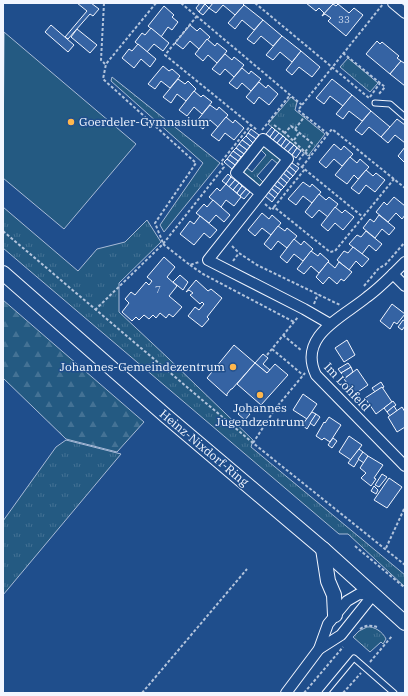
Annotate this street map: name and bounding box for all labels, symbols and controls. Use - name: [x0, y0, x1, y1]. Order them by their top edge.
- house number: 33: [338, 13, 350, 26]
- place label: Goerdeler-Gymnasium: [79, 114, 210, 129]
- marker: Goerdeler-Gymnasium: [66, 117, 76, 127]
- house number: 7: [155, 283, 161, 296]
- place label: Johannes-Gemeindezentrum: [60, 359, 226, 374]
- street label: Im Lohfeld: [321, 359, 374, 414]
- marker: Johannes-Gemeindezentrum: [228, 362, 238, 372]
- marker: Johannes Jugendzentrum: [255, 390, 265, 400]
- place label: Johannes Jugendzentrum: [215, 400, 305, 429]
- street label: Heinz-Nixdorf-Ring: [157, 406, 252, 490]

